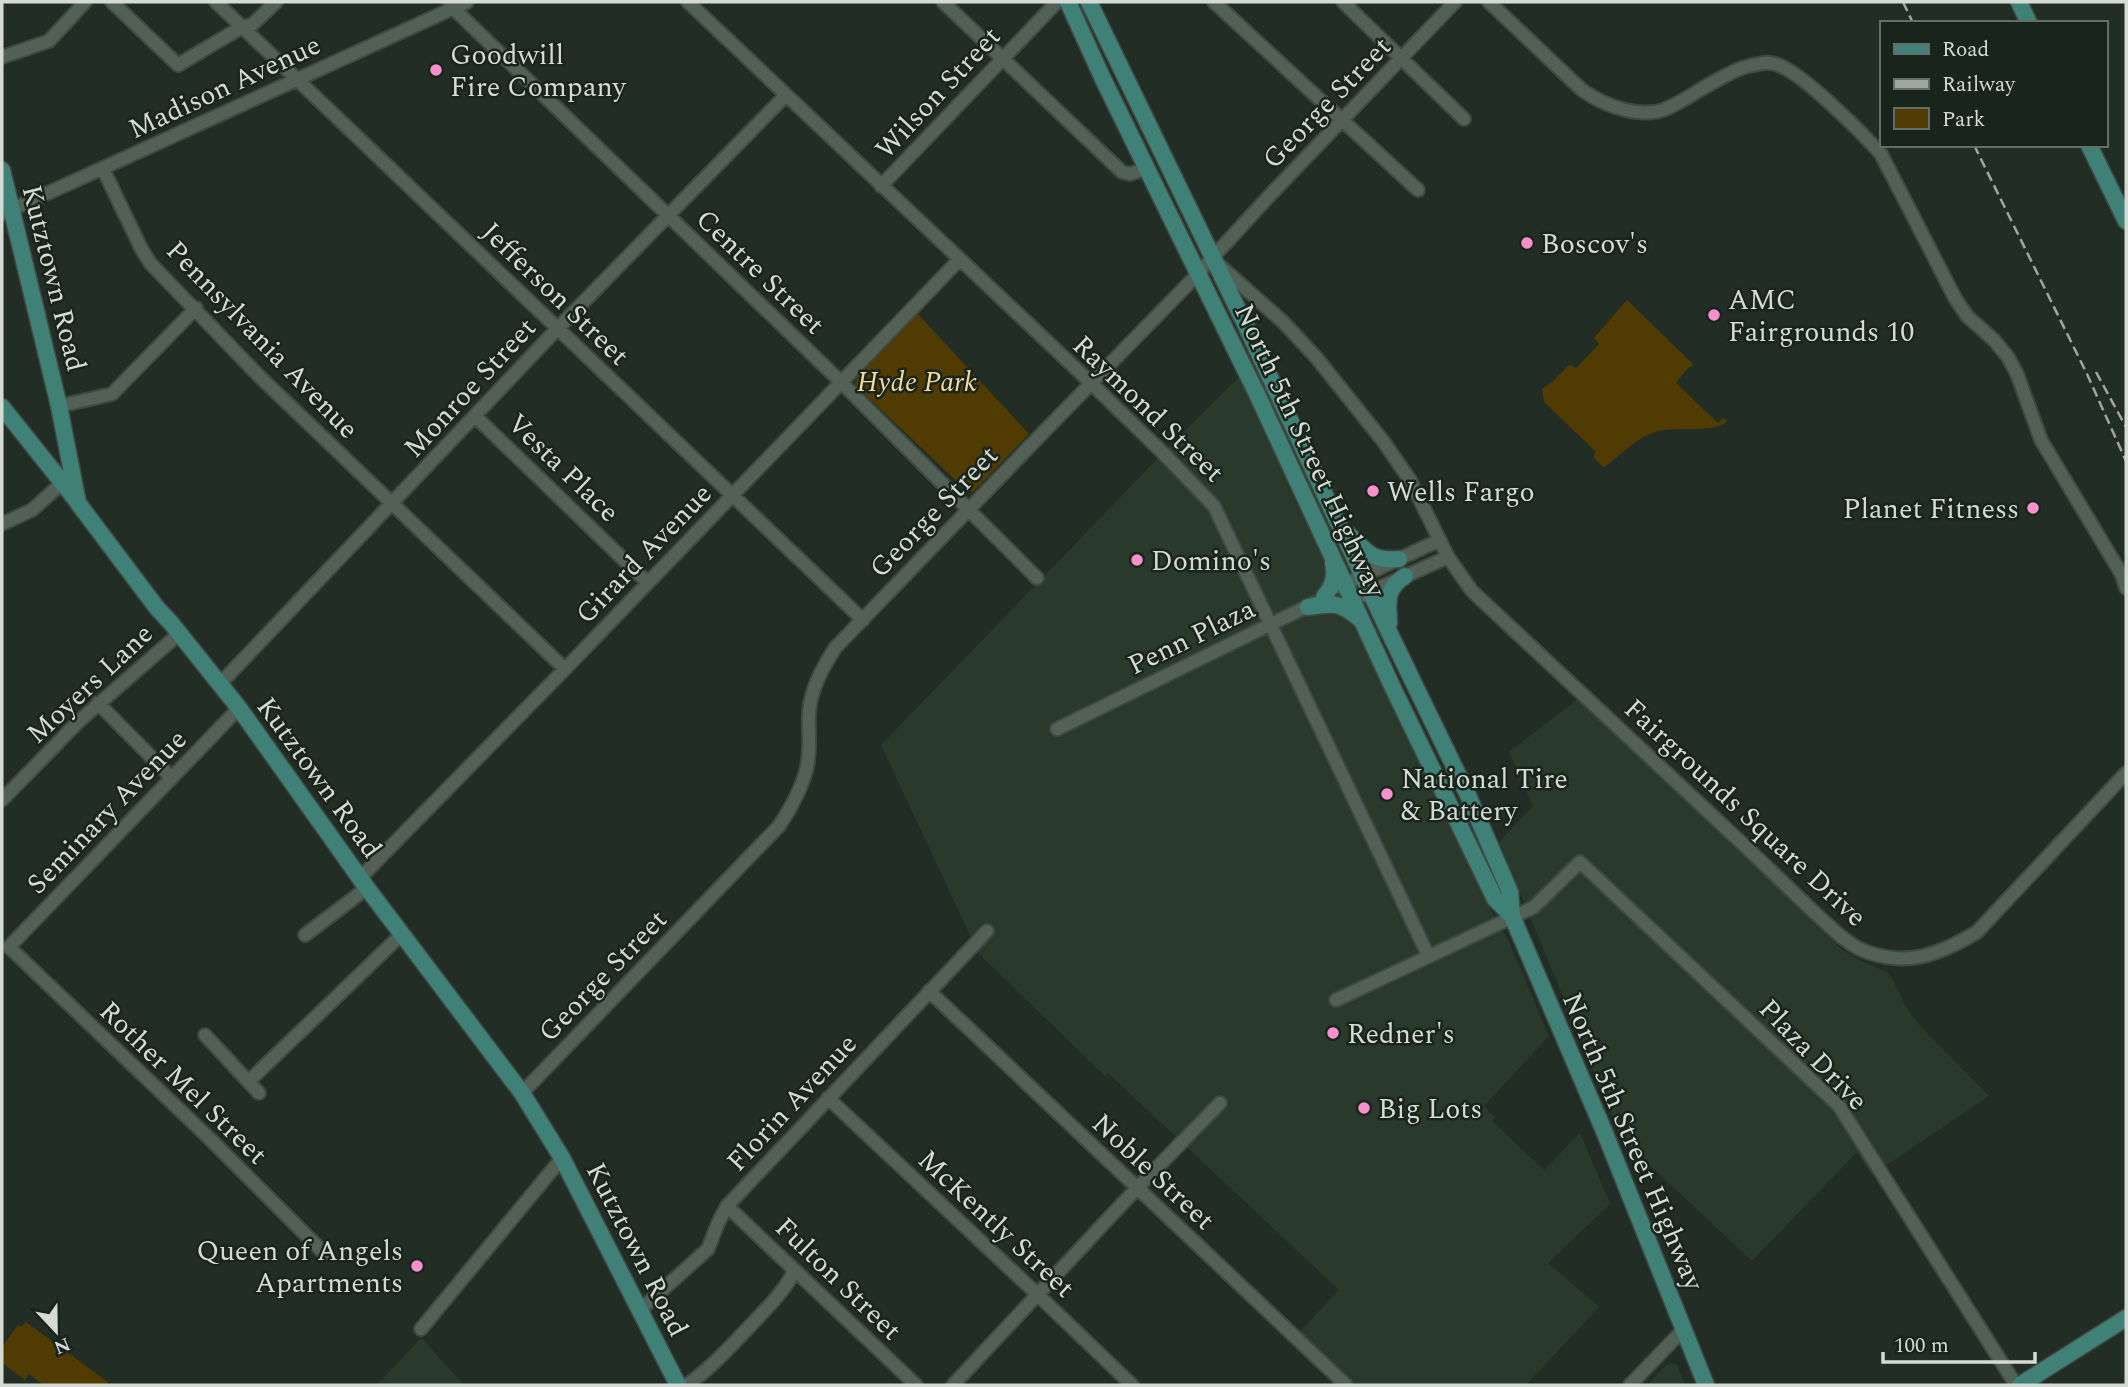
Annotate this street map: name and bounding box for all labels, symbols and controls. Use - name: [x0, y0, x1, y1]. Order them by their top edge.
- street label: Wilson Street: [865, 17, 1011, 169]
- legend: [1880, 21, 2107, 147]
- street label: Madison Avenue: [121, 24, 328, 151]
- street label: George Street: [1252, 27, 1402, 179]
- place label: Goodwill Fire Company: [450, 34, 628, 109]
- text: Road: [1942, 34, 1989, 66]
- marker: Goodwill Fire Company: [428, 62, 444, 78]
- text: Railway: [1942, 69, 2016, 101]
- text: Park: [1942, 104, 1986, 136]
- street label: Kutztown Road: [10, 181, 98, 376]
- street label: Centre Street: [685, 199, 834, 345]
- street label: Jefferson Street: [471, 212, 639, 376]
- place label: Boscov's: [1541, 223, 1648, 266]
- street label: Pennsylvania Avenue: [155, 231, 369, 449]
- marker: Boscov's: [1519, 235, 1535, 251]
- place label: AMC Fairgrounds 10: [1728, 279, 1914, 354]
- street label: North 5th Street Highway: [1223, 297, 1397, 606]
- marker: AMC Fairgrounds 10: [1706, 307, 1722, 323]
- street label: Monroe Street: [393, 308, 547, 468]
- street label: Raymond Street: [1062, 325, 1234, 493]
- park label: Hyde Park: [857, 361, 977, 404]
- street label: Vesta Place: [497, 403, 629, 533]
- street label: George Street: [859, 436, 1009, 588]
- place label: Wells Fargo: [1387, 471, 1535, 514]
- street label: Girard Avenue: [566, 474, 723, 634]
- marker: Wells Fargo: [1365, 483, 1381, 499]
- place label: Planet Fitness: [1843, 488, 2019, 531]
- marker: Planet Fitness: [2025, 500, 2041, 516]
- place label: Domino's: [1151, 540, 1271, 583]
- marker: Domino's: [1129, 552, 1145, 568]
- street label: Penn Plaza: [1121, 588, 1263, 687]
- street label: Moyers Lane: [17, 614, 163, 755]
- street label: Kutztown Road: [245, 688, 392, 868]
- street label: Fairgrounds Square Drive: [1614, 689, 1876, 938]
- street label: Seminary Avenue: [17, 720, 197, 904]
- place label: National Tire & Battery: [1401, 758, 1568, 833]
- marker: National Tire & Battery: [1379, 786, 1395, 802]
- street label: George Street: [528, 900, 678, 1052]
- street label: North 5th Street Highway: [1550, 986, 1716, 1299]
- street label: Plaza Drive: [1748, 989, 1878, 1121]
- street label: Rother Mel Street: [89, 991, 277, 1175]
- place label: Redner's: [1347, 1013, 1455, 1056]
- street label: Florin Avenue: [716, 1024, 868, 1182]
- marker: Redner's: [1325, 1025, 1341, 1041]
- place label: Big Lots: [1378, 1088, 1482, 1131]
- marker: Big Lots: [1356, 1100, 1372, 1116]
- street label: Noble Street: [1082, 1103, 1224, 1241]
- street label: McKently Street: [908, 1140, 1084, 1309]
- street label: Kutztown Road: [574, 1155, 699, 1345]
- street label: Fulton Street: [765, 1207, 911, 1351]
- place label: Queen of Angels Apartments: [197, 1230, 403, 1305]
- marker: Queen of Angels Apartments: [409, 1258, 425, 1274]
- north arrow: [21, 1296, 91, 1366]
- scale bar: [1883, 1320, 2035, 1364]
- text: N: [49, 1329, 74, 1362]
- text: 100 m: [1894, 1330, 1949, 1362]

